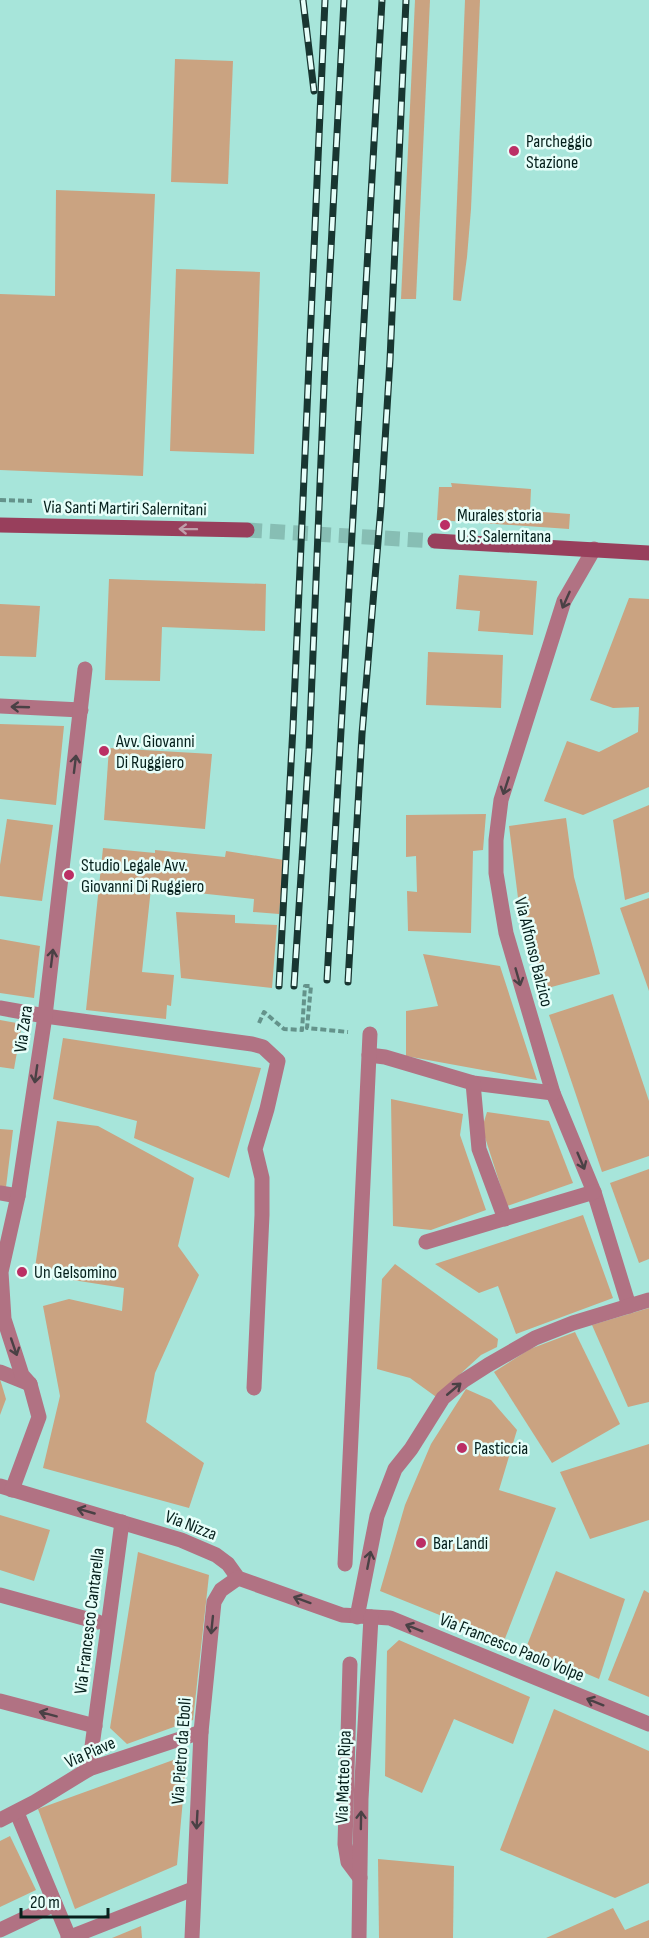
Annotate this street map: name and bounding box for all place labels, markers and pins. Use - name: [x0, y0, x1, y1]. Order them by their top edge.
- place label: Parcheggio Stazione: [526, 131, 593, 173]
- marker: Parcheggio Stazione: [507, 144, 521, 158]
- place label: Murales storia U.S. Salernitana: [457, 505, 551, 547]
- marker: Murales storia U.S. Salernitana: [438, 518, 452, 532]
- place label: Avv. Giovanni Di Ruggiero: [115, 731, 195, 773]
- marker: Avv. Giovanni Di Ruggiero: [97, 744, 111, 758]
- place label: Studio Legale Avv. Giovanni Di Ruggiero: [81, 855, 204, 897]
- marker: Studio Legale Avv. Giovanni Di Ruggiero: [62, 868, 76, 882]
- place label: Un Gelsomino: [34, 1262, 117, 1283]
- marker: Un Gelsomino: [15, 1265, 29, 1279]
- place label: Pasticcia: [474, 1438, 528, 1459]
- marker: Pasticcia: [455, 1441, 469, 1455]
- place label: Bar Landi: [433, 1533, 488, 1554]
- marker: Bar Landi: [414, 1536, 428, 1550]

